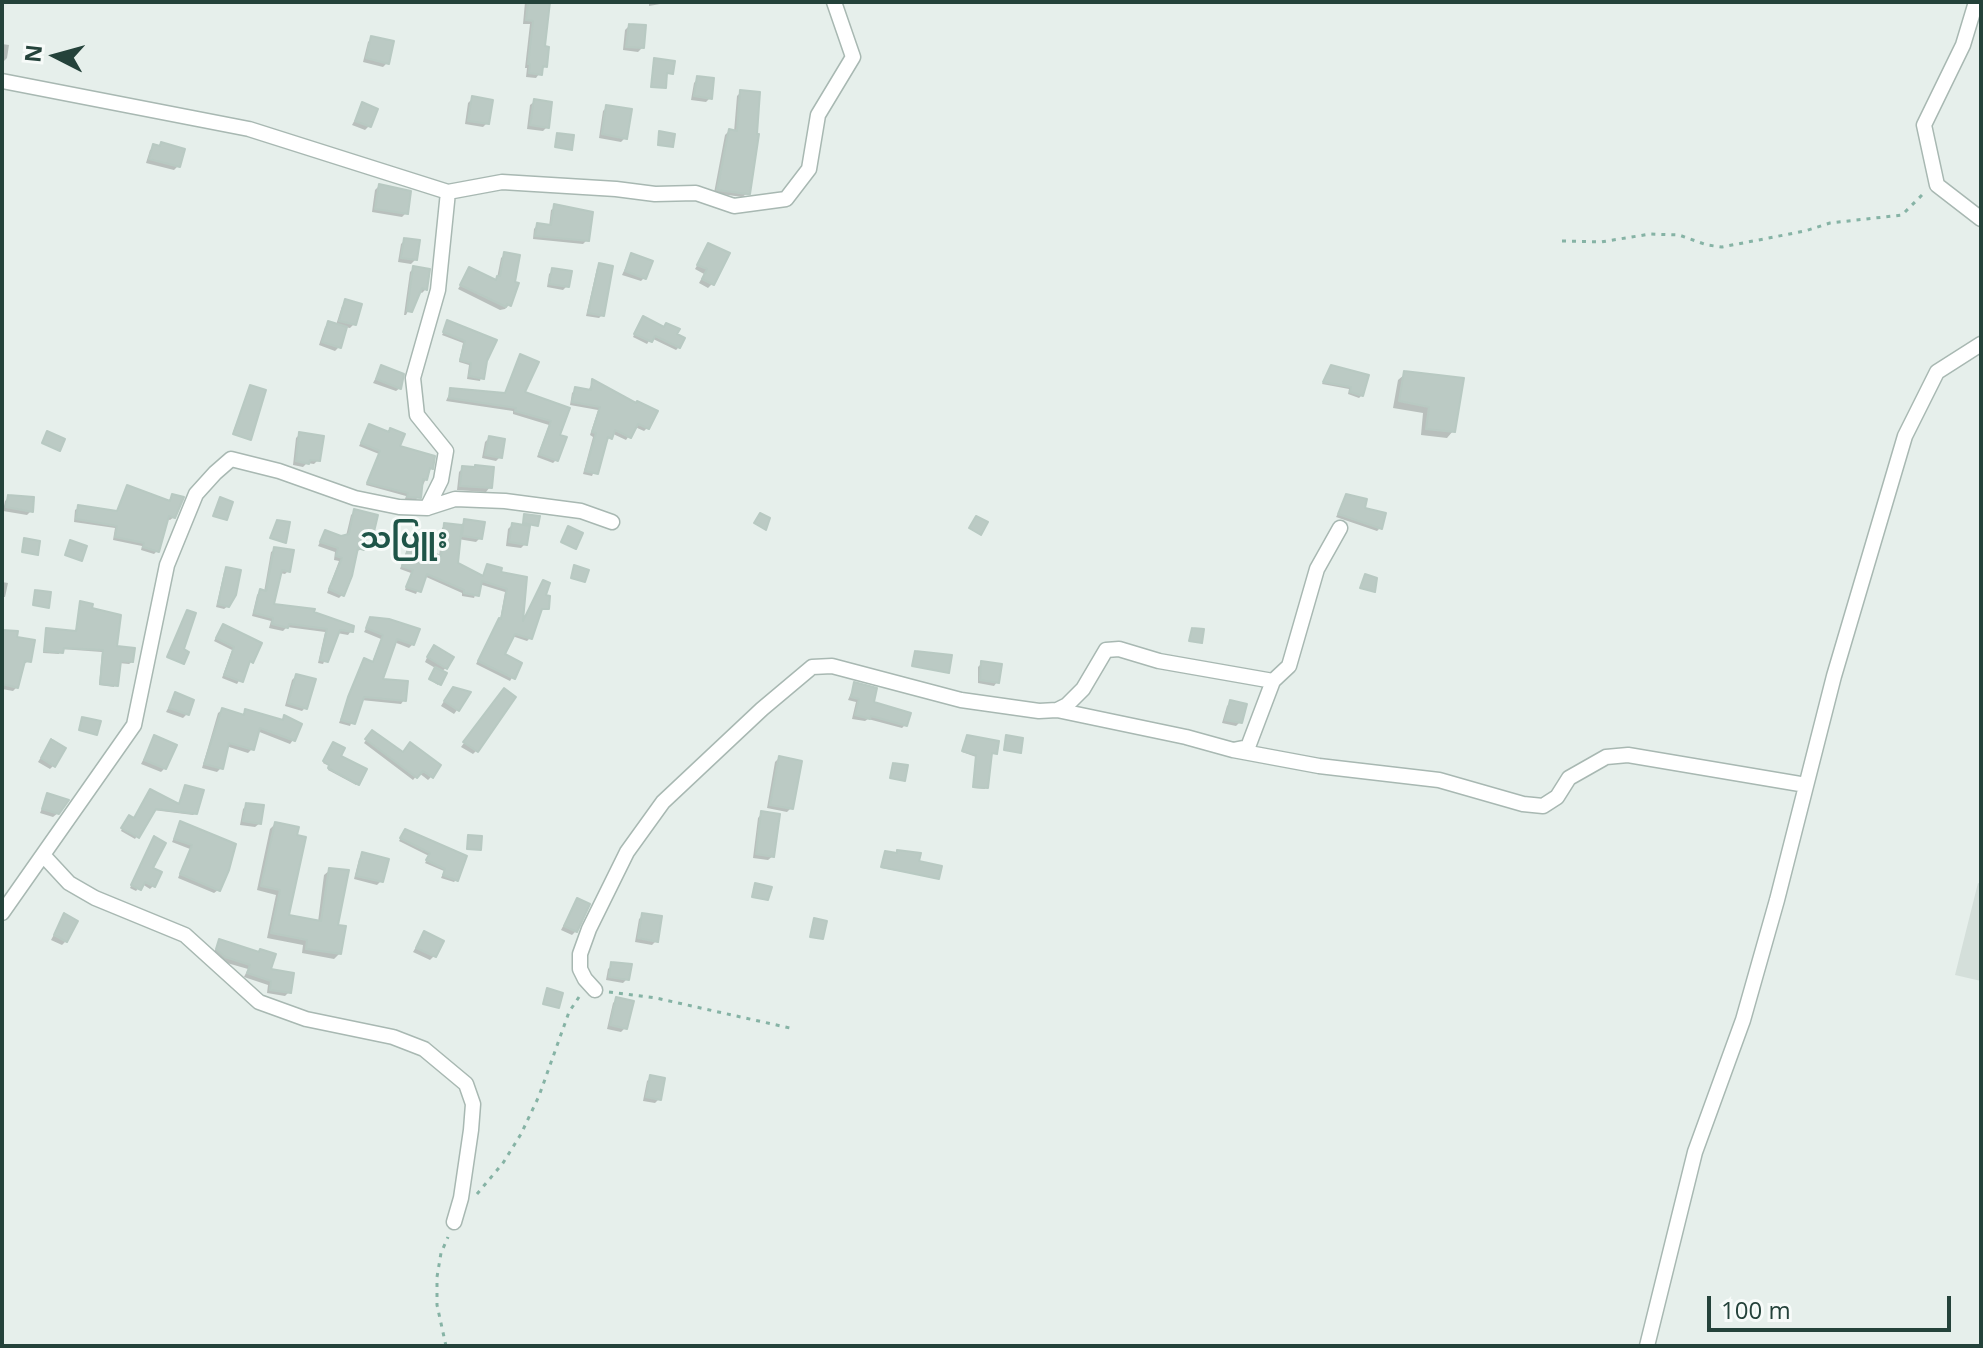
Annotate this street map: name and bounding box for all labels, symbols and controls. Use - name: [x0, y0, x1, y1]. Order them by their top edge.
- north arrow: [16, 16, 96, 96]
- text: N: [16, 43, 48, 64]
- district label: သပြူး: [360, 523, 448, 557]
- scale bar: [1711, 1280, 1955, 1330]
- text: 100 m: [1721, 1293, 1791, 1326]

